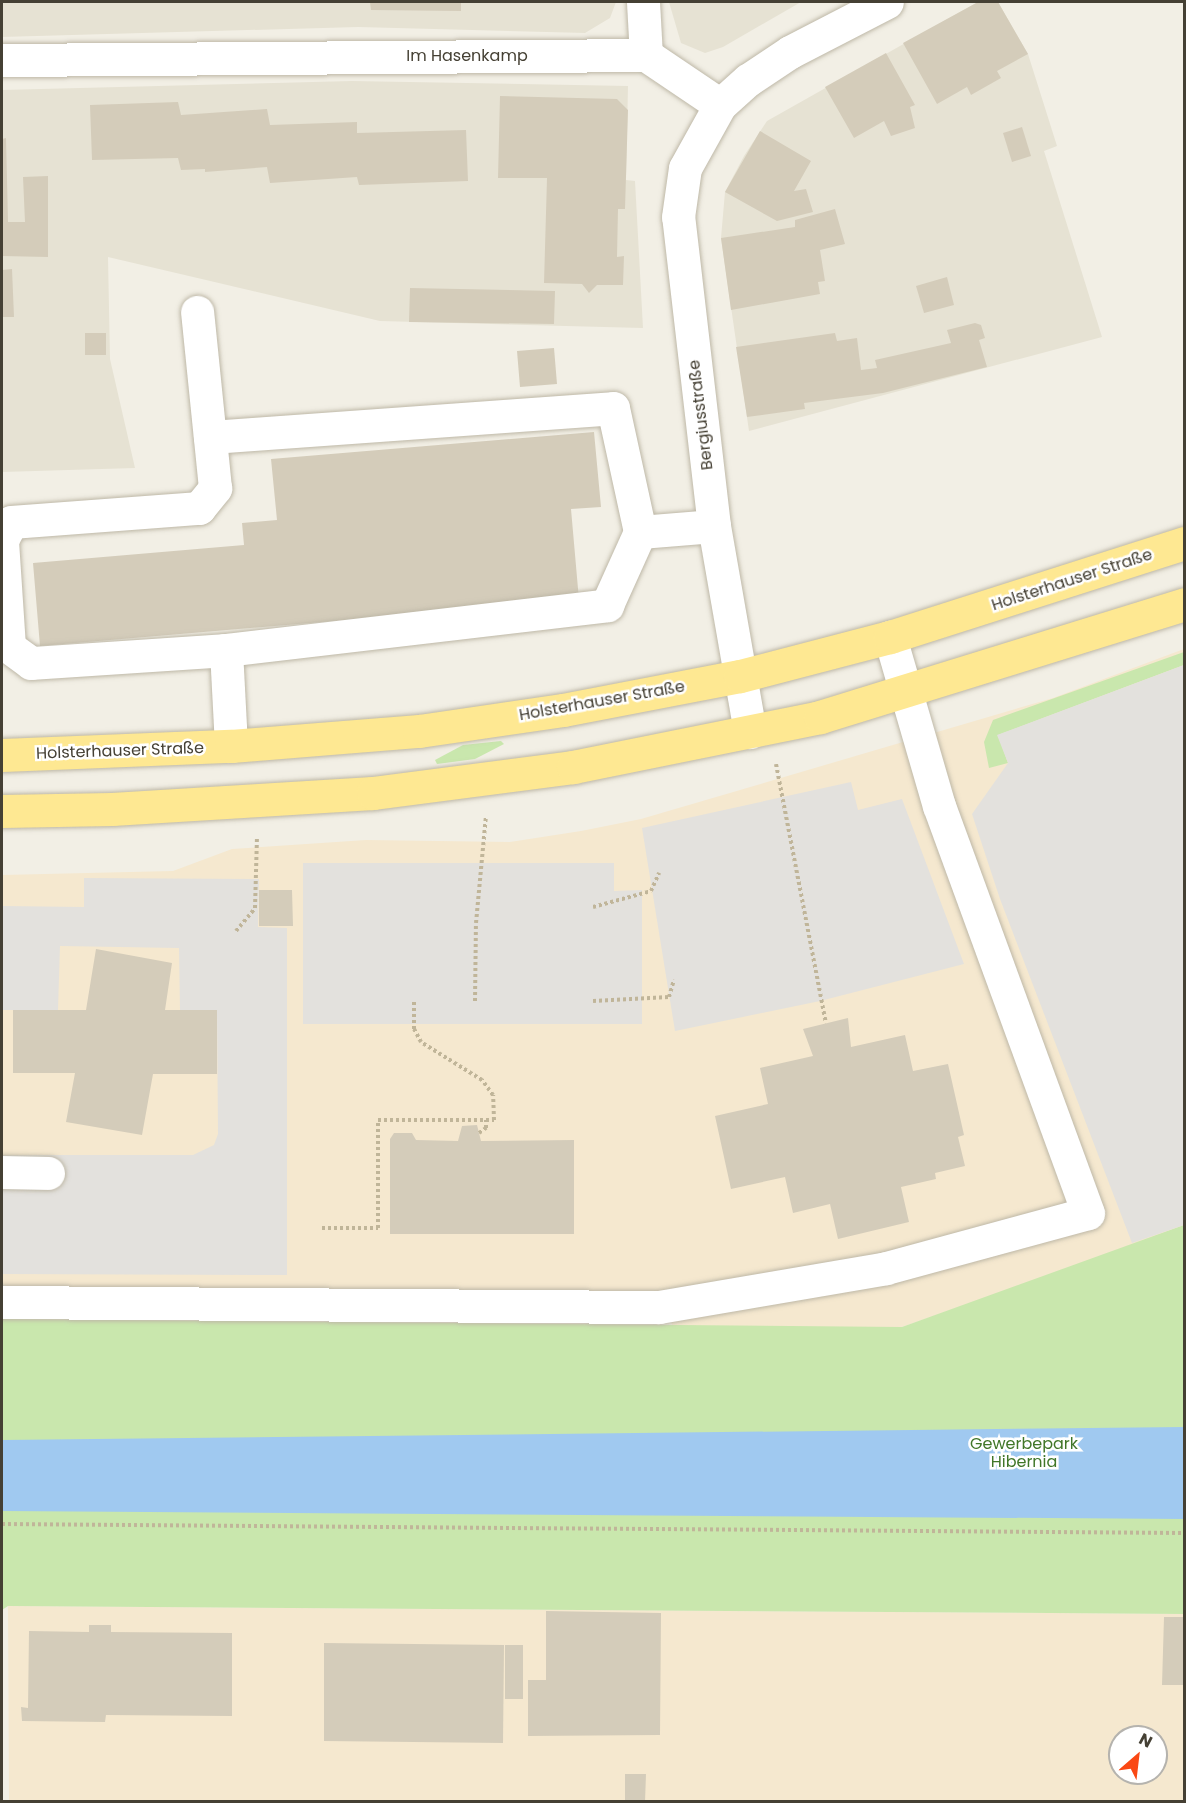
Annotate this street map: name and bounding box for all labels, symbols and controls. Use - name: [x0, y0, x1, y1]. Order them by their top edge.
- street label: Im Hasenkamp: [406, 46, 528, 66]
- street label: Bergiusstraße: [685, 359, 717, 471]
- street label: Holsterhauser Straße: [989, 545, 1155, 615]
- street label: Holsterhauser Straße: [518, 677, 686, 725]
- street label: Holsterhauser Straße: [36, 738, 204, 764]
- park label: Gewerbepark Hibernia: [970, 1434, 1078, 1472]
- north arrow: [1108, 1725, 1168, 1785]
- text: N: [1135, 1727, 1156, 1753]

